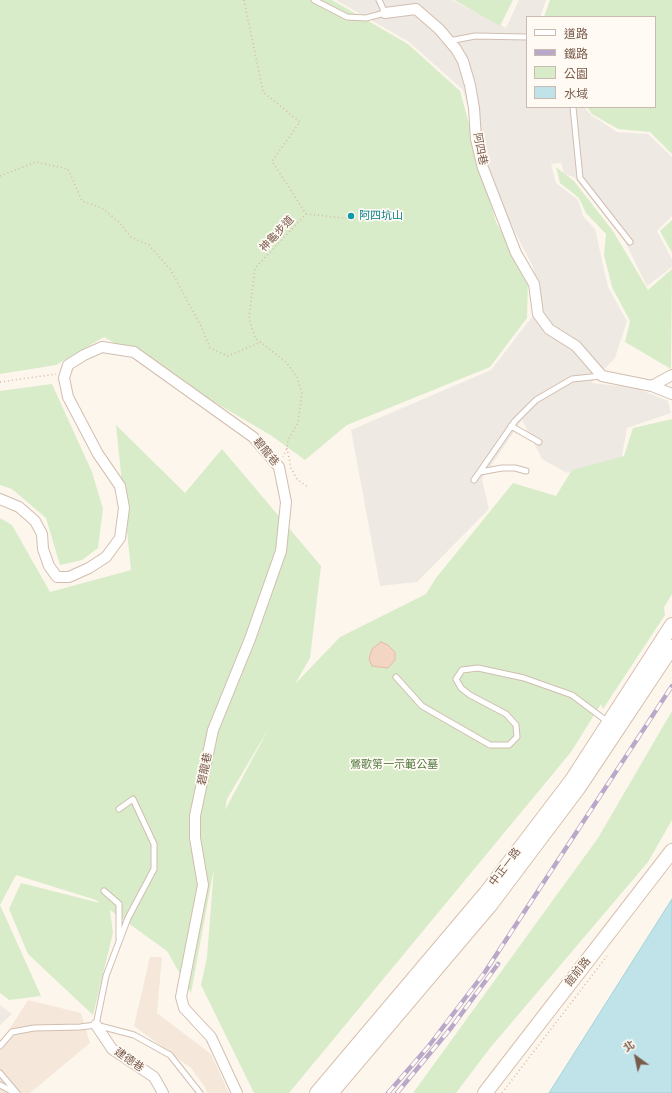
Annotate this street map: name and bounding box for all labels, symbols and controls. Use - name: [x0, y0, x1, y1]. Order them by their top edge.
- legend: [526, 16, 656, 108]
- text: 道路: [564, 27, 588, 41]
- text: 鐵路: [564, 47, 588, 61]
- text: 公園: [564, 67, 588, 81]
- text: 水域: [564, 87, 588, 101]
- street label: 阿四巷: [470, 132, 490, 166]
- place label: 阿四坑山: [359, 209, 403, 223]
- marker: 阿四坑山: [346, 211, 356, 221]
- street label: 神龜步道: [257, 213, 297, 255]
- street label: 碧龍巷: [250, 435, 282, 469]
- street label: 碧龍巷: [195, 751, 215, 787]
- park label: 鶯歌第一示範公墓: [350, 758, 438, 772]
- street label: 中正一路: [486, 845, 524, 889]
- street label: 館前路: [563, 955, 593, 989]
- north arrow: [616, 1037, 656, 1077]
- text: 北: [621, 1038, 637, 1055]
- street label: 建德巷: [112, 1045, 146, 1075]

